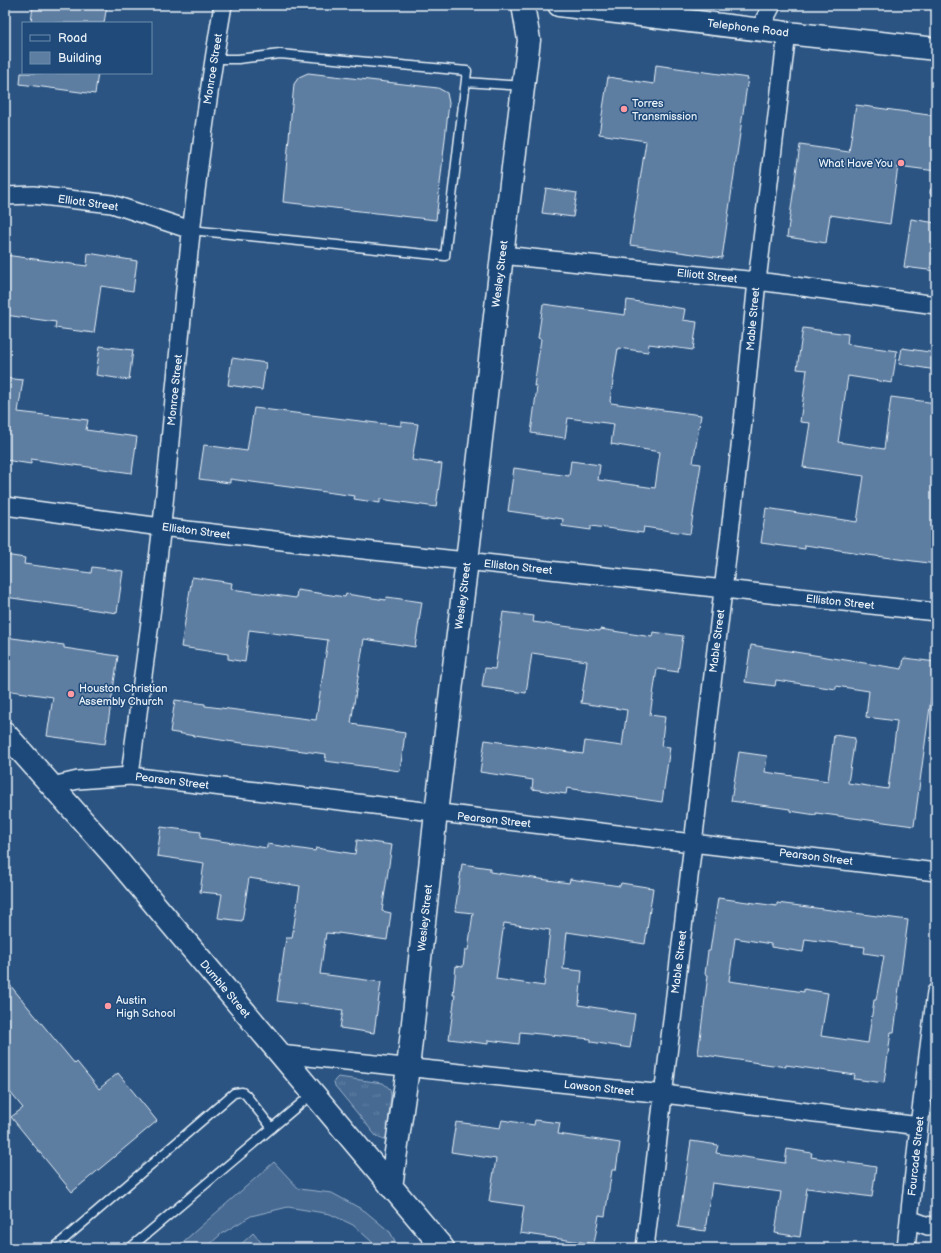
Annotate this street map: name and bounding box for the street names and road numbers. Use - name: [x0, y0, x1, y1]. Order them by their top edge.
- street label: Telephone Road: [707, 17, 789, 39]
- street label: Monroe Street: [201, 32, 225, 105]
- street label: Elliott Street: [57, 192, 120, 214]
- street label: Wesley Street: [489, 239, 511, 308]
- street label: Elliott Street: [676, 266, 738, 286]
- street label: Mable Street: [744, 286, 762, 351]
- street label: Monroe Street: [165, 353, 185, 426]
- street label: Elliston Street: [161, 520, 231, 542]
- street label: Elliston Street: [483, 557, 553, 577]
- street label: Wesley Street: [452, 561, 474, 630]
- street label: Elliston Street: [805, 592, 875, 612]
- street label: Mable Street: [707, 608, 727, 673]
- street label: Pearson Street: [134, 770, 210, 792]
- street label: Pearson Street: [456, 810, 532, 830]
- street label: Pearson Street: [778, 846, 854, 868]
- street label: Wesley Street: [415, 883, 435, 952]
- street label: Mable Street: [669, 929, 689, 994]
- street label: Dumble Street: [197, 957, 253, 1021]
- street label: Lawson Street: [563, 1078, 635, 1098]
- street label: Fourcade Street: [905, 1115, 927, 1197]

